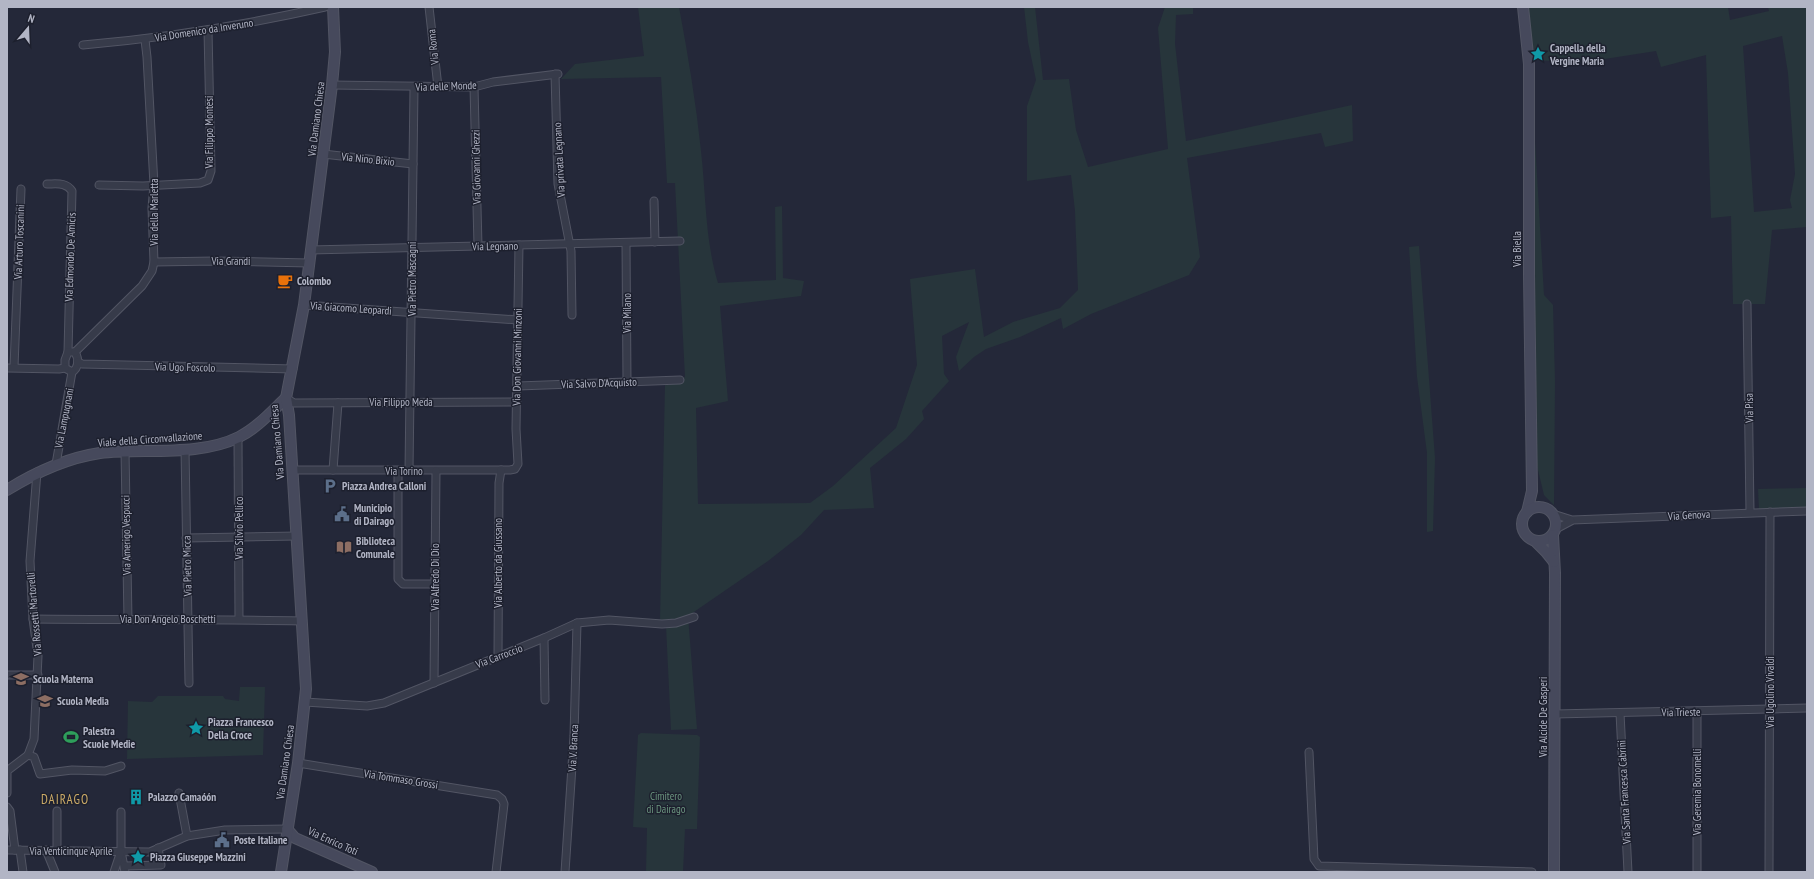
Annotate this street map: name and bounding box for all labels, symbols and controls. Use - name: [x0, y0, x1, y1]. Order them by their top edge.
- north arrow: [8, 8, 48, 48]
- text: N: [26, 11, 36, 26]
- street label: Via Domenico da Inveruno: [153, 15, 254, 45]
- street label: Via Roma: [424, 29, 442, 66]
- place label: Cappella della Vergine Maria: [1549, 41, 1606, 68]
- place icon: Cappella della Vergine Maria: [1529, 45, 1547, 63]
- street label: Via delle Monde: [414, 78, 477, 94]
- street label: Via Damiano Chiesa: [304, 81, 328, 158]
- street label: Via Filippo Montesi: [202, 96, 216, 169]
- street label: Via privata Legnano: [550, 122, 568, 199]
- street label: Via Giovanni Ghezzi: [468, 130, 484, 205]
- street label: Via Nino Bixio: [340, 149, 396, 169]
- street label: Via della Marletta: [147, 178, 161, 247]
- street label: Via Arturo Toscanini: [11, 204, 27, 281]
- street label: Via Edmondo De Amicis: [61, 212, 79, 303]
- street label: Via Biella: [1510, 231, 1524, 268]
- street label: Via Legnano: [471, 239, 519, 253]
- street label: Via Pietro Mascagni: [405, 242, 419, 317]
- street label: Via Grandi: [210, 254, 251, 268]
- cafe icon: Colombo: [276, 272, 294, 290]
- place label: Colombo: [297, 274, 331, 288]
- street label: Via Milano: [620, 293, 634, 334]
- street label: Via Giacomo Leopardi: [309, 298, 392, 318]
- street label: Via Don Giovanni Minzoni: [509, 308, 525, 407]
- street label: Via Ugo Foscolo: [154, 359, 216, 375]
- street label: Via Salvo D'Acquisto: [560, 375, 637, 391]
- street label: Via Lampugnani: [51, 387, 77, 450]
- street label: Via Pisa: [1742, 393, 1756, 424]
- street label: Via Filippo Meda: [368, 395, 433, 409]
- street label: Via Damiano Chiesa: [267, 404, 287, 481]
- street label: Viale della Circonvallazione: [96, 428, 203, 450]
- street label: Via Torino: [384, 464, 423, 478]
- parking icon: Piazza Andrea Calloni: [321, 477, 339, 495]
- place label: Piazza Andrea Calloni: [342, 479, 427, 493]
- street label: Via Amerigo Vespucci: [118, 495, 134, 576]
- street label: Via Silvio Pellico: [232, 496, 246, 560]
- place label: Municipio di Dairago: [354, 501, 394, 528]
- public building icon: Municipio di Dairago: [333, 505, 351, 523]
- street label: Via Genova: [1667, 507, 1710, 523]
- street label: Via Alberto da Giussano: [491, 518, 505, 609]
- place label: Biblioteca Comunale: [356, 534, 396, 561]
- street label: Via Pietro Micca: [179, 536, 195, 597]
- library icon: Biblioteca Comunale: [335, 538, 353, 556]
- street label: Via Alfredo Di Dio: [428, 543, 442, 612]
- street label: Via Rossetti Martorelli: [23, 572, 45, 657]
- street label: Via Don Angelo Boschetti: [119, 612, 216, 626]
- street label: Via Carroccio: [473, 641, 525, 672]
- street label: Via Ugolino Vivaldi: [1763, 656, 1777, 729]
- school or university icon: Scuola Materna: [12, 670, 30, 688]
- place label: Scuola Materna: [33, 672, 94, 686]
- street label: Via Alcide De Gasperi: [1536, 677, 1550, 758]
- school or university icon: Scuola Media: [36, 692, 54, 710]
- place label: Scuola Media: [57, 694, 109, 708]
- street label: Via Trieste: [1660, 705, 1701, 719]
- place label: Piazza Francesco Della Croce: [208, 715, 274, 742]
- place icon: Piazza Francesco Della Croce: [187, 719, 205, 737]
- place label: Palestra Scuole Medie: [83, 724, 135, 751]
- street label: Via Damiano Chiesa: [273, 724, 297, 801]
- street label: Via V. Branca: [565, 724, 581, 773]
- sports icon: Palestra Scuole Medie: [62, 728, 80, 746]
- street label: Via Santa Francesca Cabrini: [1614, 740, 1634, 845]
- street label: Via Geremia Bonomelli: [1690, 749, 1704, 836]
- street label: Via Tommaso Grossi: [362, 766, 439, 792]
- building icon: Palazzo Camaóón: [127, 788, 145, 806]
- park label: Cimitero di Dairago: [647, 789, 686, 816]
- place label: Palazzo Camaóón: [148, 790, 216, 804]
- district label: DAIRAGO: [41, 791, 89, 808]
- street label: Via Enrico Toti: [305, 823, 360, 858]
- public building icon: Poste Italiane: [213, 831, 231, 849]
- place label: Poste Italiane: [234, 833, 288, 847]
- street label: Via Venticinque Aprile: [28, 844, 113, 858]
- place icon: Piazza Giuseppe Mazzini: [129, 848, 147, 866]
- place label: Piazza Giuseppe Mazzini: [150, 850, 246, 864]

